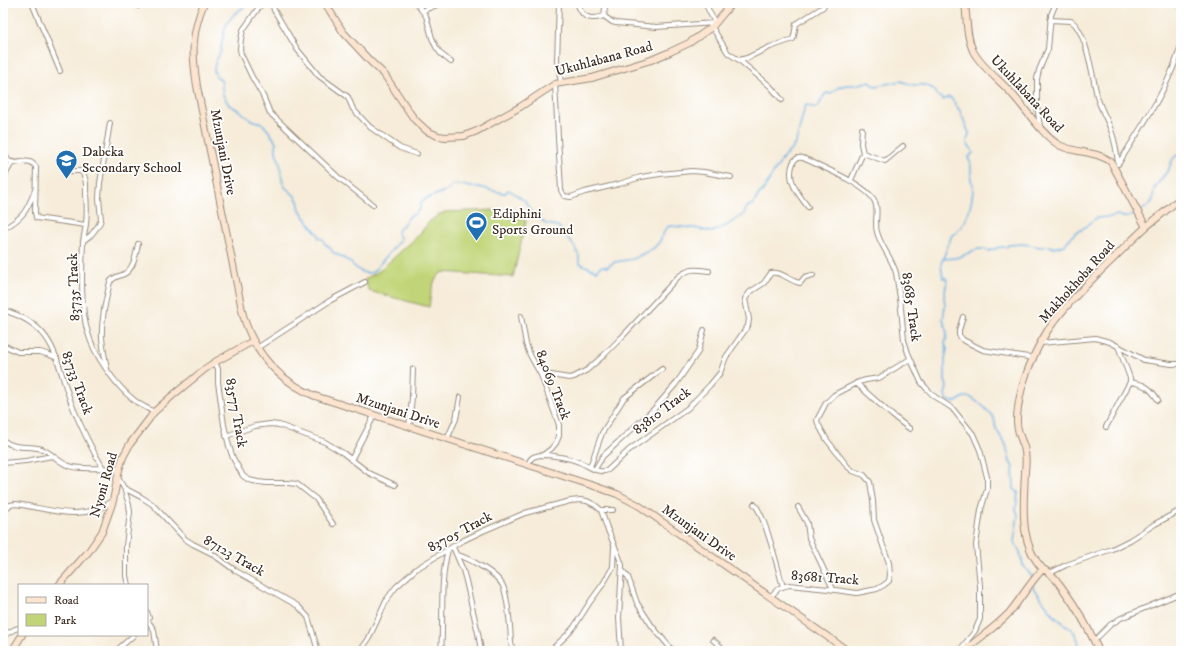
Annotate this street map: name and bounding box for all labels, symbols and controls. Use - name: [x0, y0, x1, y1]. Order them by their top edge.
- street label: Ukuhlabana Road: [554, 37, 655, 81]
- street label: Ukuhlabana Road: [986, 51, 1068, 137]
- street label: Mzunjani Drive: [206, 107, 240, 197]
- place label: Dabeka Secondary School: [82, 143, 182, 177]
- school or university icon: Dabeka Secondary School: [53, 147, 79, 180]
- place label: Ediphini Sports Ground: [492, 205, 573, 239]
- sports icon: Ediphini Sports Ground: [464, 209, 490, 242]
- street label: Makhokhoba Road: [1035, 237, 1119, 327]
- street label: 83735 Track: [64, 253, 84, 321]
- street label: 83685 Track: [897, 271, 925, 343]
- street label: 84069 Track: [531, 348, 575, 422]
- street label: 83733 Track: [57, 349, 97, 417]
- street label: 83577 Track: [221, 377, 251, 449]
- street label: 83810 Track: [629, 383, 695, 439]
- street label: Mzunjani Drive: [354, 389, 443, 433]
- street label: Nyoni Road: [86, 450, 122, 520]
- street label: Mzunjani Drive: [658, 501, 740, 566]
- street label: 83705 Track: [425, 508, 495, 556]
- street label: 87123 Track: [200, 531, 268, 581]
- street label: 83681 Track: [790, 567, 860, 589]
- legend: [18, 584, 148, 636]
- text: Road: [54, 593, 79, 608]
- text: Park: [54, 613, 76, 628]

